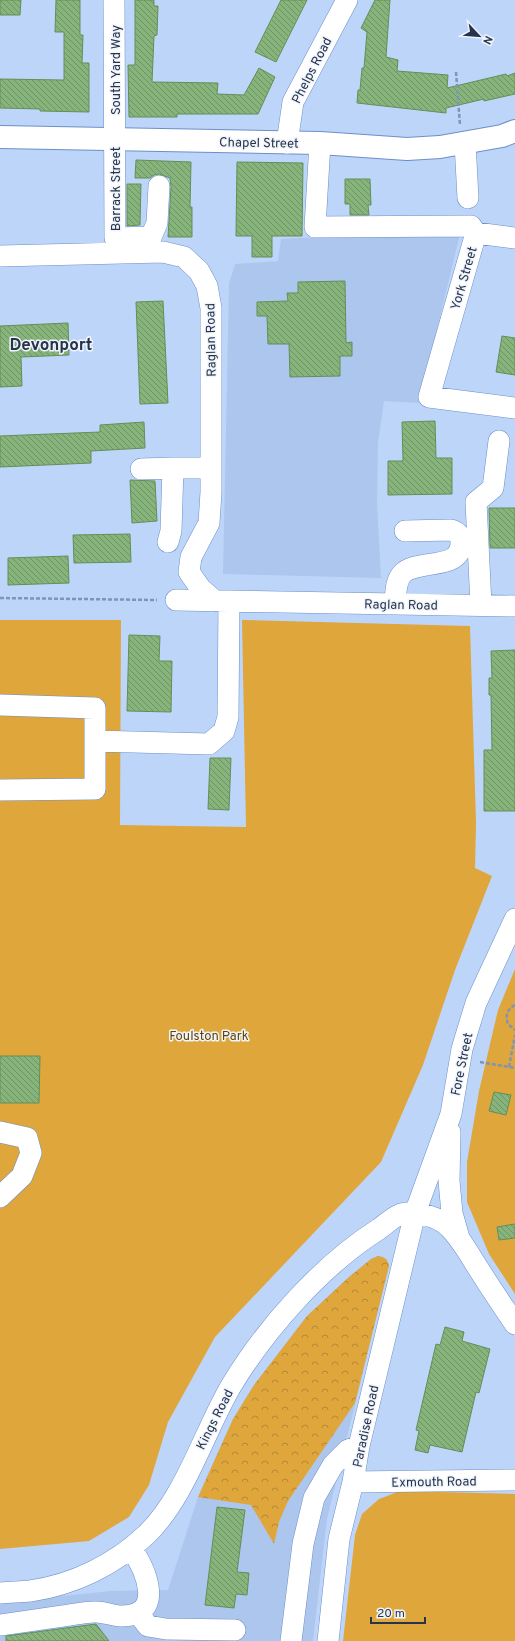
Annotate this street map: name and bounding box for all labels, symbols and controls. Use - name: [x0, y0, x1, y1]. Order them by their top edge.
- north arrow: [459, 16, 499, 56]
- street label: South Yard Way: [109, 25, 125, 115]
- text: N: [479, 33, 495, 47]
- street label: Phelps Road: [289, 35, 336, 107]
- street label: Chapel Street: [219, 135, 299, 153]
- street label: Barrack Street: [109, 147, 125, 231]
- street label: York Street: [448, 245, 482, 312]
- street label: Raglan Road: [203, 303, 221, 377]
- district label: Devonport: [9, 335, 93, 357]
- street label: Raglan Road: [364, 597, 438, 615]
- park label: Foulston Park: [169, 1029, 249, 1045]
- street label: Fore Street: [448, 1031, 477, 1097]
- street label: Paradise Road: [350, 1384, 383, 1469]
- street label: Kings Road: [194, 1387, 238, 1453]
- street label: Exmouth Road: [391, 1474, 477, 1492]
- scale bar: [371, 1599, 425, 1625]
- text: 20 m: [377, 1606, 405, 1622]

